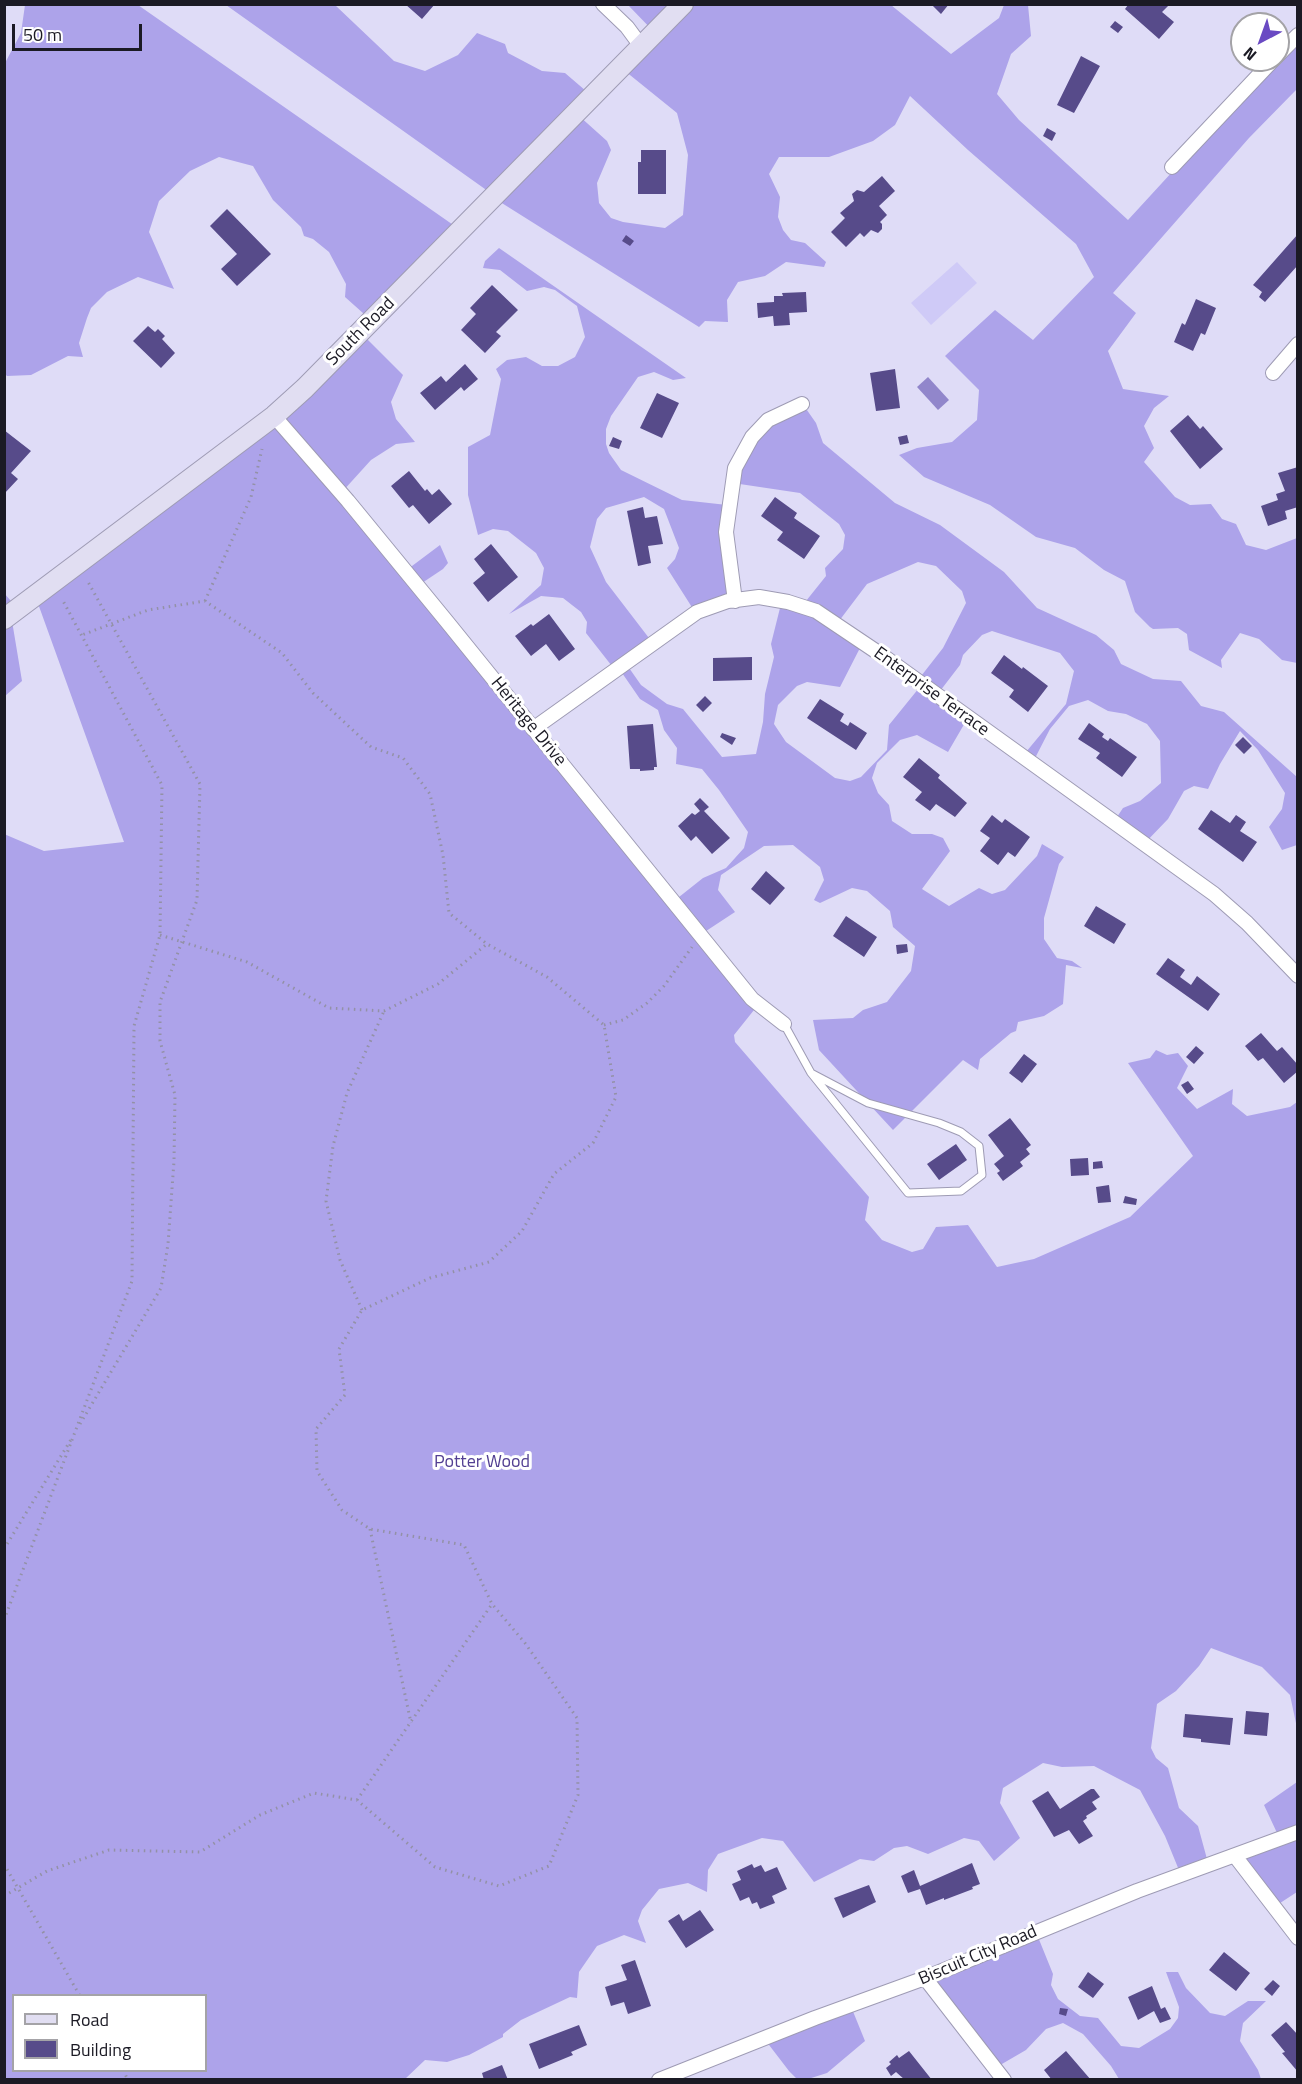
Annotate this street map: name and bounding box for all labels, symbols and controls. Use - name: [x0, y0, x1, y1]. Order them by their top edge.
- scale bar: [15, 12, 146, 50]
- north arrow: [1230, 12, 1290, 72]
- text: 50 m: [23, 21, 62, 48]
- text: N: [1237, 41, 1262, 67]
- street label: South Road: [322, 293, 400, 371]
- street label: Enterprise Terrace: [869, 643, 993, 741]
- street label: Heritage Drive: [486, 673, 570, 771]
- park label: Potter Wood: [434, 1452, 530, 1474]
- street label: Biscuit City Road: [915, 1921, 1041, 1991]
- legend: [12, 1994, 207, 2072]
- text: Road: [70, 2006, 109, 2033]
- text: Building: [70, 2036, 131, 2063]

